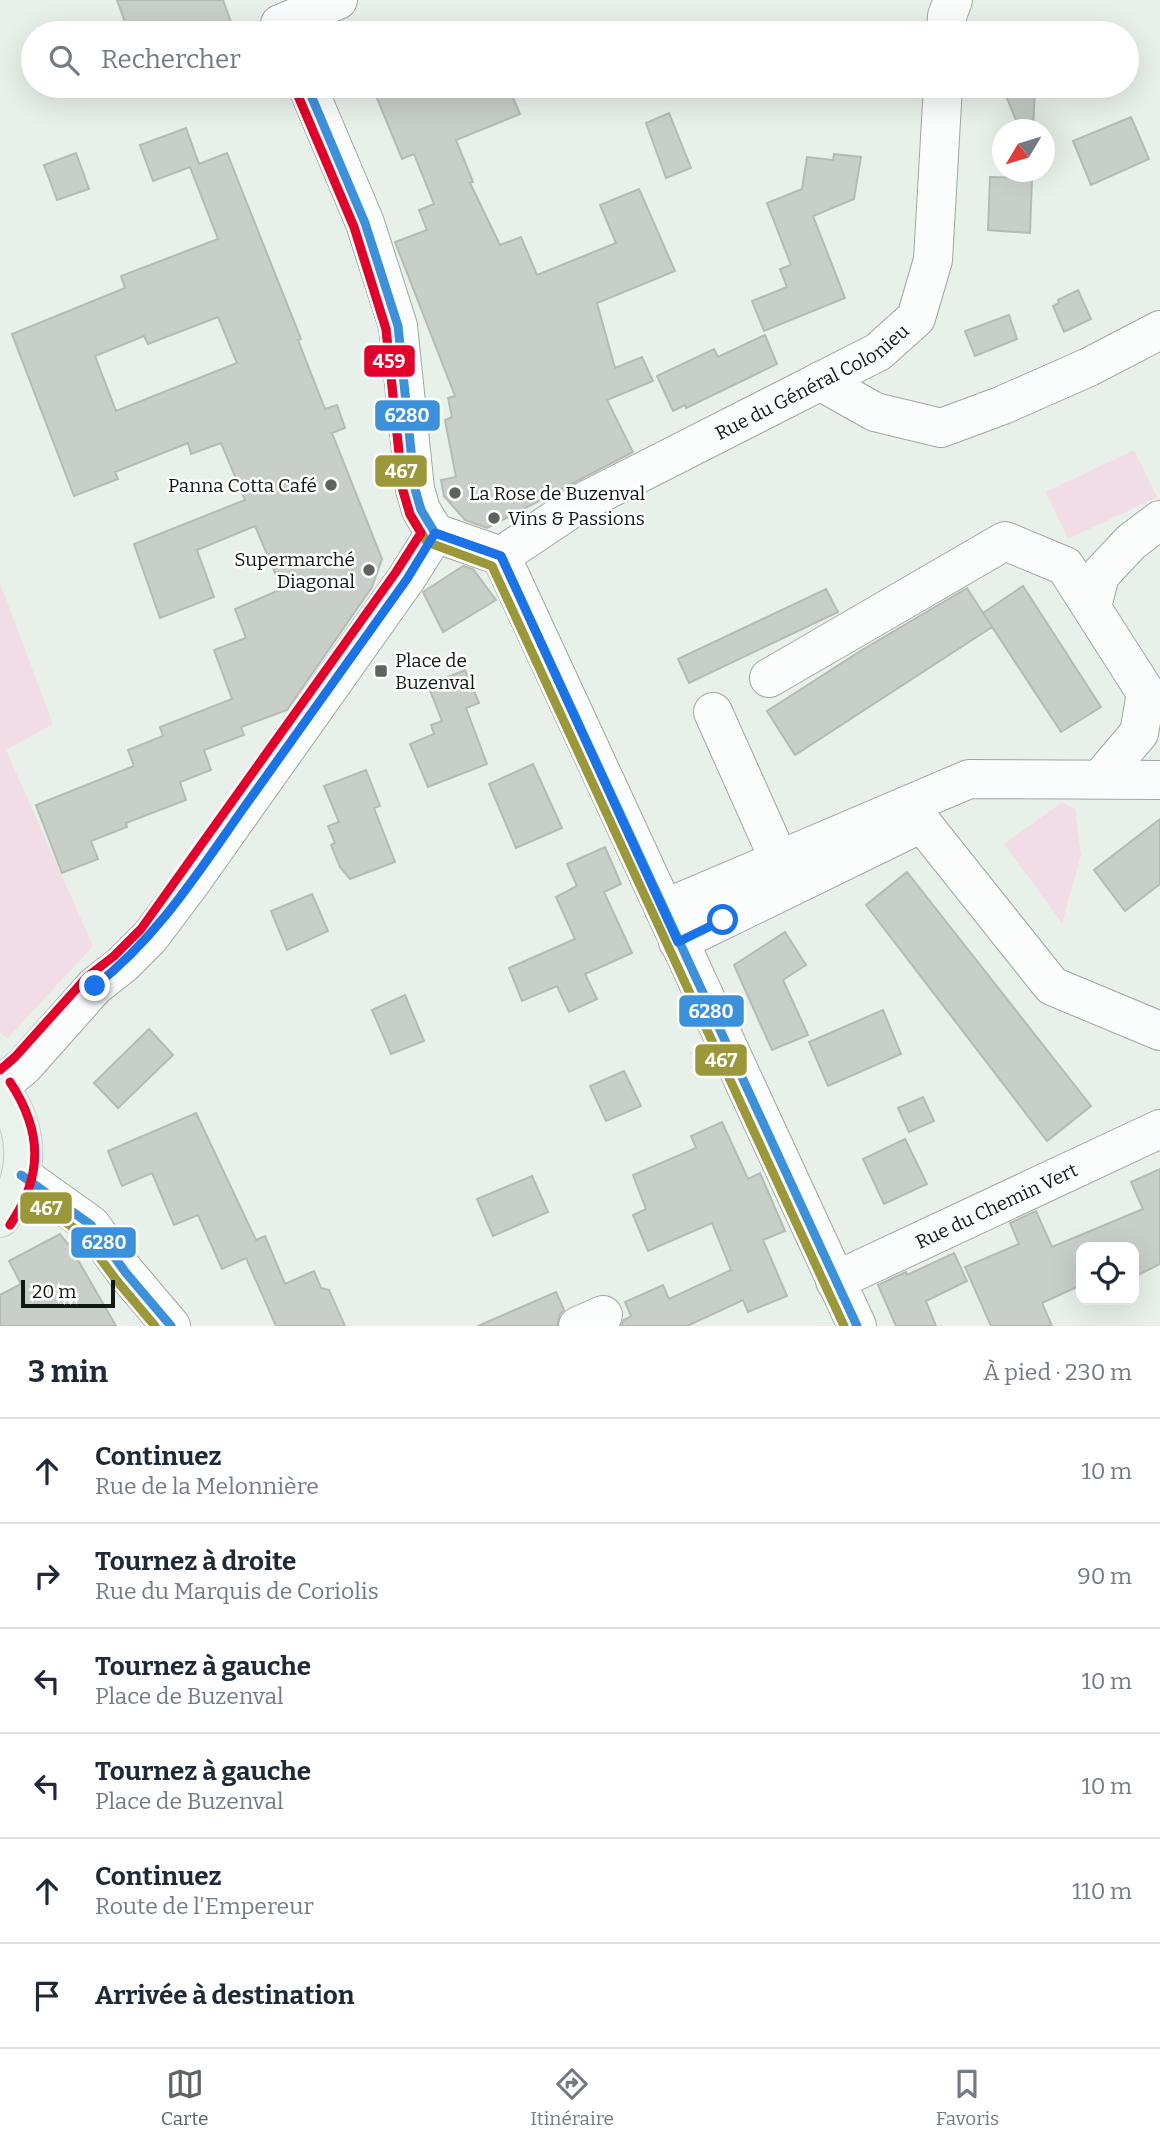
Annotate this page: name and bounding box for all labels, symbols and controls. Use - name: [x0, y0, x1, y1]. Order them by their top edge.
- search box: [21, 21, 1139, 98]
- icon: search: [45, 41, 83, 79]
- text: Rechercher: [101, 44, 241, 75]
- north arrow: [992, 119, 1055, 182]
- street label: Rue du Général Colonieu: [711, 319, 913, 444]
- line badge: 459: [363, 344, 416, 378]
- text: 459: [372, 350, 406, 373]
- line badge: 6280: [374, 399, 441, 432]
- text: 6280: [384, 404, 430, 427]
- line badge: 467: [374, 454, 428, 488]
- text: 467: [385, 460, 417, 483]
- place label: Panna Cotta Café: [168, 474, 317, 497]
- marker: Panna Cotta Café: [323, 477, 339, 493]
- place label: La Rose de Buzenval: [469, 482, 645, 505]
- marker: La Rose de Buzenval: [447, 485, 463, 501]
- place label: Vins & Passions: [508, 507, 645, 530]
- marker: Vins & Passions: [486, 510, 502, 526]
- place label: Supermarché Diagonal: [234, 548, 355, 593]
- marker: Supermarché Diagonal: [361, 562, 377, 578]
- place label: Place de Buzenval: [395, 649, 475, 694]
- marker: Place de Buzenval: [373, 663, 389, 679]
- route start: [707, 904, 738, 935]
- route end: [79, 970, 110, 1001]
- line badge: 6280: [678, 994, 745, 1028]
- text: 6280: [688, 1000, 734, 1023]
- line badge: 467: [694, 1043, 748, 1077]
- text: 467: [705, 1049, 737, 1072]
- street label: Rue du Chemin Vert: [912, 1158, 1081, 1253]
- line badge: 467: [19, 1191, 73, 1225]
- text: 467: [30, 1197, 62, 1220]
- line badge: 6280: [70, 1226, 137, 1259]
- text: 6280: [81, 1231, 127, 1254]
- map controls: [1076, 1242, 1139, 1305]
- button: locate: [1076, 1242, 1139, 1305]
- scale bar: [21, 1277, 116, 1309]
- text: 20 m: [32, 1280, 76, 1303]
- text: 3 min: [28, 1354, 108, 1390]
- text: À pied · 230 m: [983, 1358, 1132, 1386]
- text: Continuez: [95, 1441, 222, 1472]
- icon: ahead: [28, 1452, 66, 1490]
- text: 10 m: [1081, 1457, 1132, 1485]
- text: Rue de la Melonnière: [95, 1472, 319, 1500]
- text: Tournez à droite: [95, 1546, 296, 1577]
- icon: right: [28, 1557, 66, 1595]
- text: 90 m: [1077, 1562, 1132, 1590]
- text: Rue du Marquis de Coriolis: [95, 1577, 379, 1605]
- text: Tournez à gauche: [95, 1651, 311, 1682]
- icon: left: [28, 1662, 66, 1700]
- text: 10 m: [1081, 1667, 1132, 1695]
- text: Place de Buzenval: [95, 1682, 284, 1710]
- text: Tournez à gauche: [95, 1756, 311, 1787]
- icon: left: [28, 1767, 66, 1805]
- text: 10 m: [1081, 1772, 1132, 1800]
- text: Place de Buzenval: [95, 1787, 284, 1815]
- text: Continuez: [95, 1861, 222, 1892]
- icon: ahead: [28, 1872, 66, 1910]
- text: 110 m: [1072, 1877, 1132, 1905]
- text: Route de l'Empereur: [95, 1892, 314, 1920]
- icon: arrive: [28, 1977, 66, 2015]
- text: Arrivée à destination: [95, 1980, 354, 2011]
- tab: Carte: [161, 2065, 208, 2130]
- tab: Itinéraire: [530, 2065, 614, 2130]
- tab: Favoris: [936, 2065, 999, 2130]

